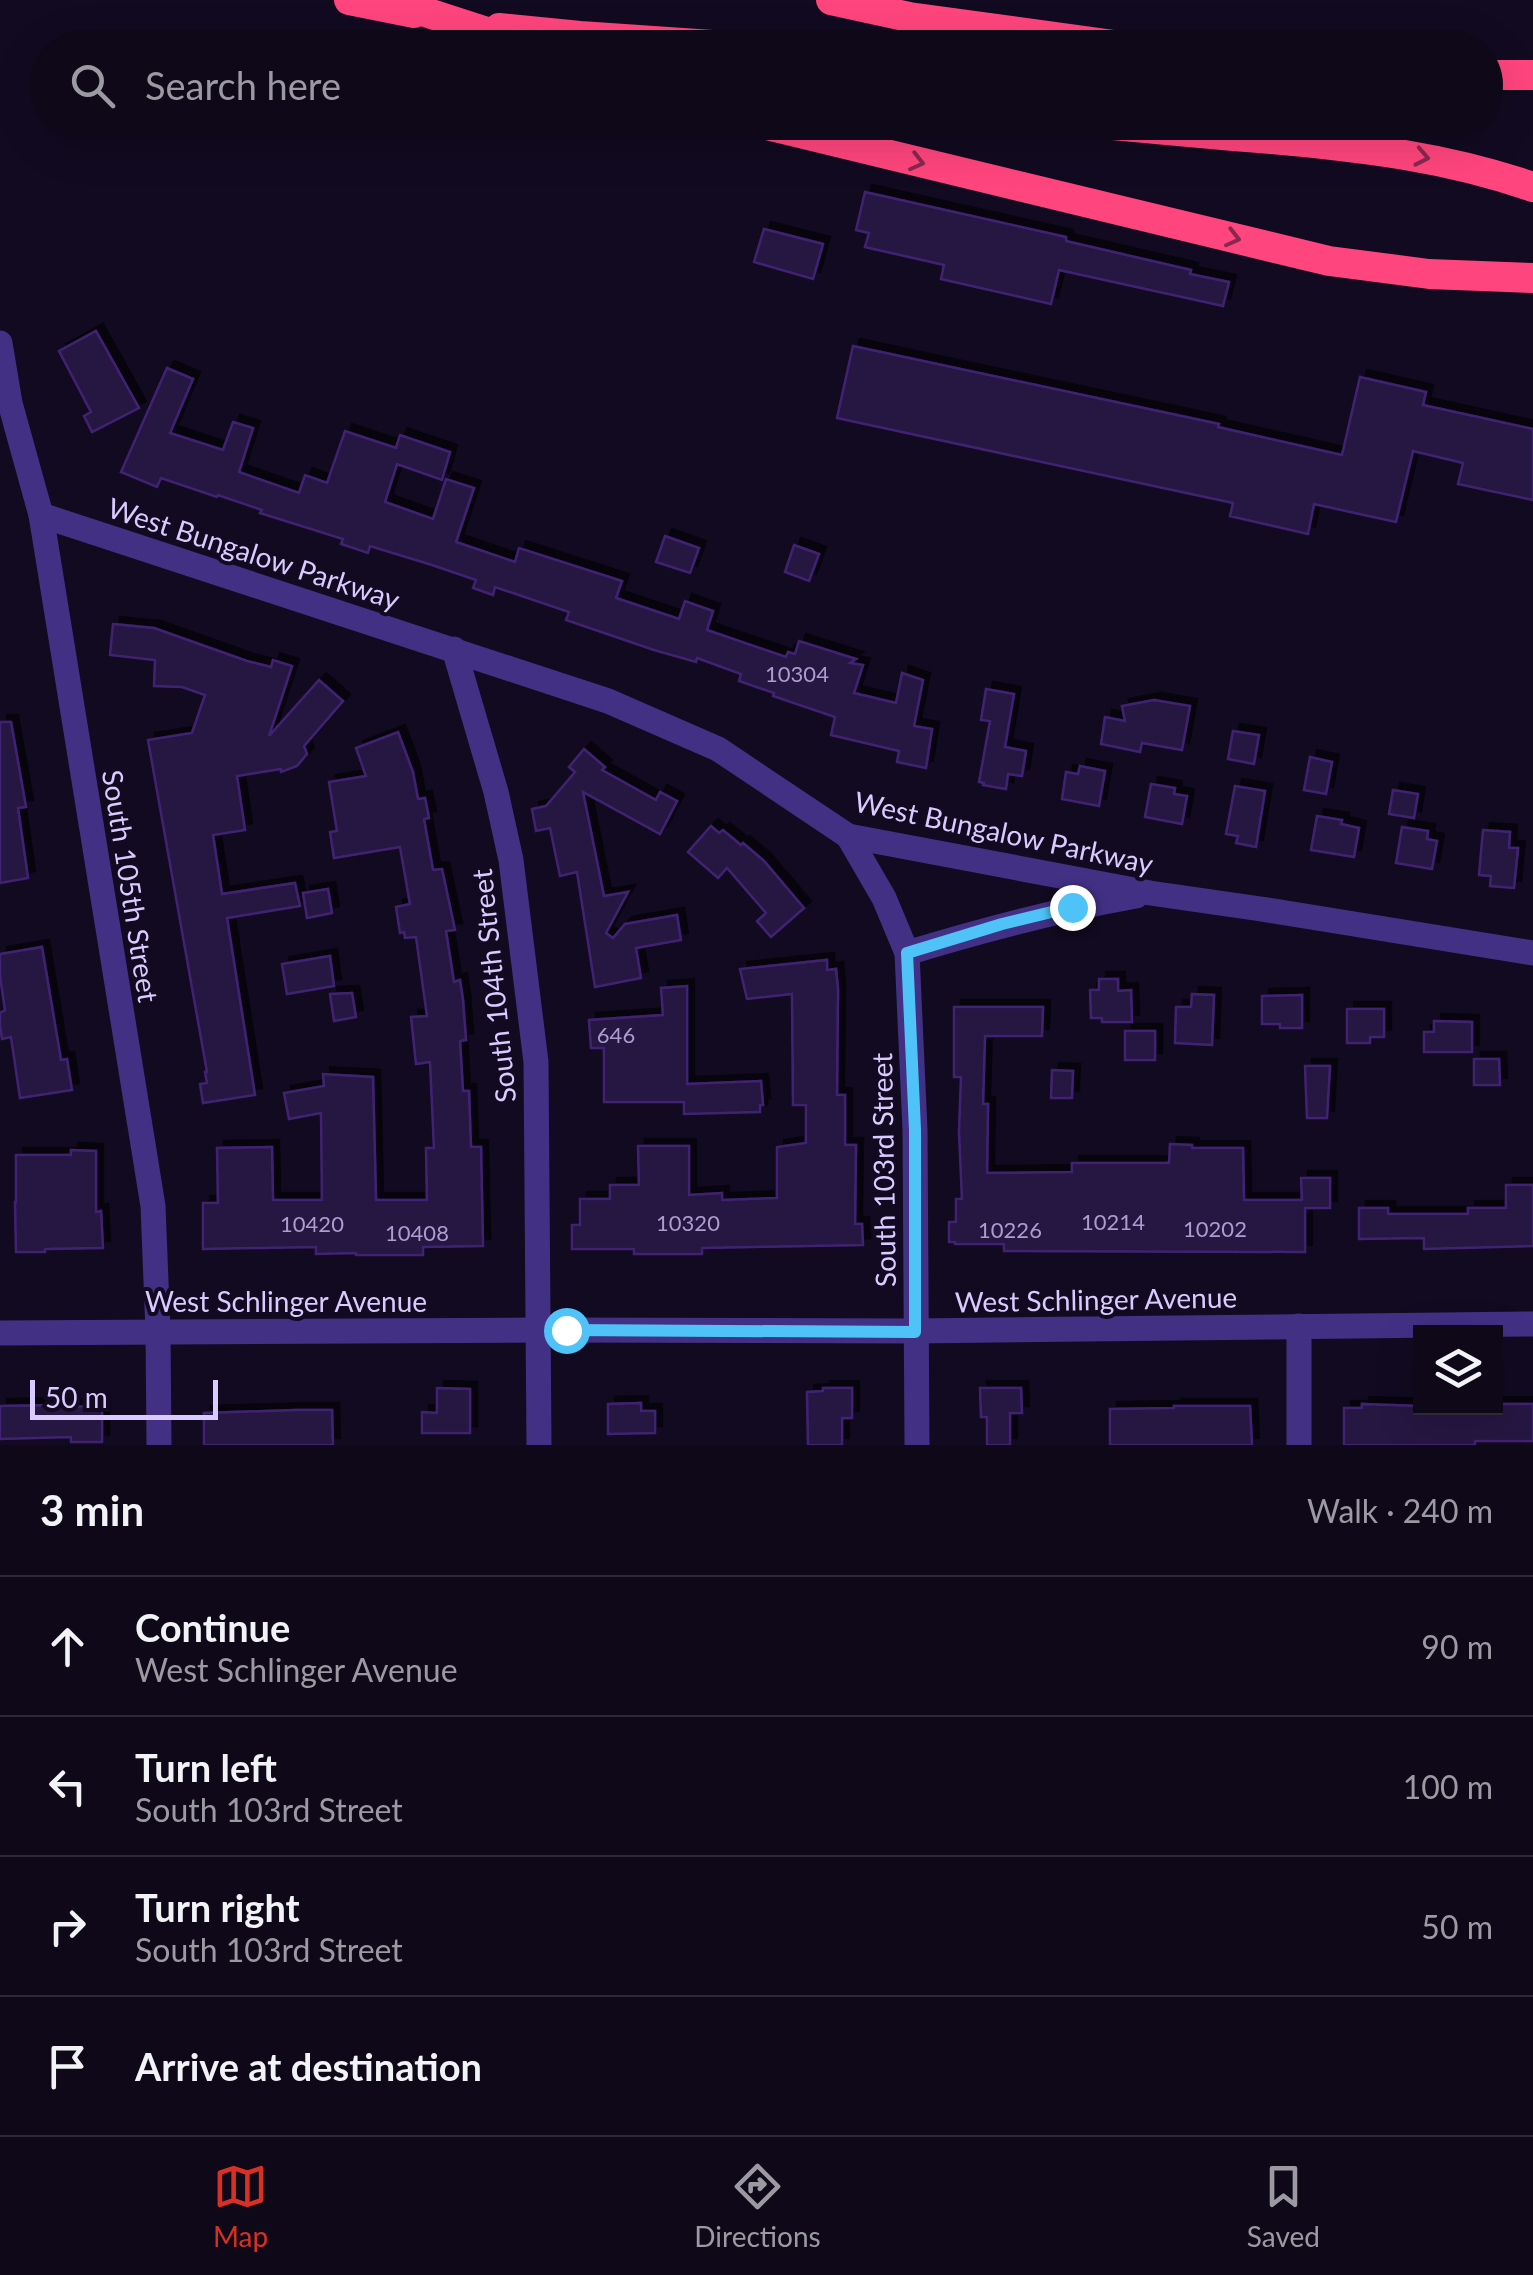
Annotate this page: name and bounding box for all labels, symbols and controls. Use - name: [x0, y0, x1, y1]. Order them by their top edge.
- search box: [30, 30, 1503, 140]
- icon: search: [65, 58, 120, 113]
- text: Search here: [145, 62, 341, 108]
- one-way arrow: [1413, 146, 1430, 167]
- one-way arrow: [908, 150, 925, 171]
- one-way arrow: [1224, 226, 1241, 247]
- street label: West Bungalow Parkway: [104, 490, 405, 616]
- house number: 10304: [765, 660, 829, 687]
- street label: South 105th Street: [96, 767, 166, 1005]
- street label: West Bungalow Parkway: [852, 784, 1157, 880]
- street label: South 104th Street: [464, 868, 522, 1104]
- route end: [1050, 885, 1096, 931]
- house number: 646: [597, 1021, 635, 1048]
- street label: South 103rd Street: [864, 1053, 902, 1287]
- house number: 10214: [1081, 1208, 1145, 1235]
- house number: 10320: [656, 1209, 720, 1236]
- house number: 10420: [280, 1210, 344, 1237]
- house number: 10202: [1183, 1215, 1247, 1242]
- house number: 10226: [978, 1216, 1042, 1243]
- house number: 10408: [385, 1219, 449, 1246]
- street label: West Schlinger Avenue: [955, 1280, 1237, 1318]
- street label: West Schlinger Avenue: [145, 1284, 427, 1318]
- route start: [544, 1308, 590, 1354]
- map controls: [1413, 1325, 1503, 1415]
- button: layers: [1413, 1325, 1503, 1415]
- scale bar: [30, 1375, 218, 1420]
- text: 50 m: [45, 1380, 108, 1414]
- text: 3 min: [40, 1485, 144, 1535]
- text: Walk · 240 m: [1307, 1491, 1493, 1530]
- text: Continue: [135, 1604, 290, 1650]
- icon: ahead: [40, 1619, 95, 1674]
- text: 90 m: [1421, 1627, 1493, 1666]
- text: West Schlinger Avenue: [135, 1650, 458, 1689]
- text: Turn left: [135, 1744, 277, 1790]
- icon: left: [40, 1759, 95, 1814]
- text: 100 m: [1403, 1767, 1493, 1806]
- text: South 103rd Street: [135, 1790, 403, 1829]
- text: Turn right: [135, 1884, 300, 1930]
- icon: right: [40, 1899, 95, 1954]
- text: 50 m: [1421, 1907, 1493, 1946]
- text: South 103rd Street: [135, 1930, 403, 1969]
- icon: arrive: [40, 2039, 95, 2094]
- text: Arrive at destination: [135, 2043, 482, 2089]
- tab: Map: [213, 2159, 268, 2253]
- tab: Directions: [694, 2159, 821, 2253]
- tab: Saved: [1247, 2159, 1320, 2253]

